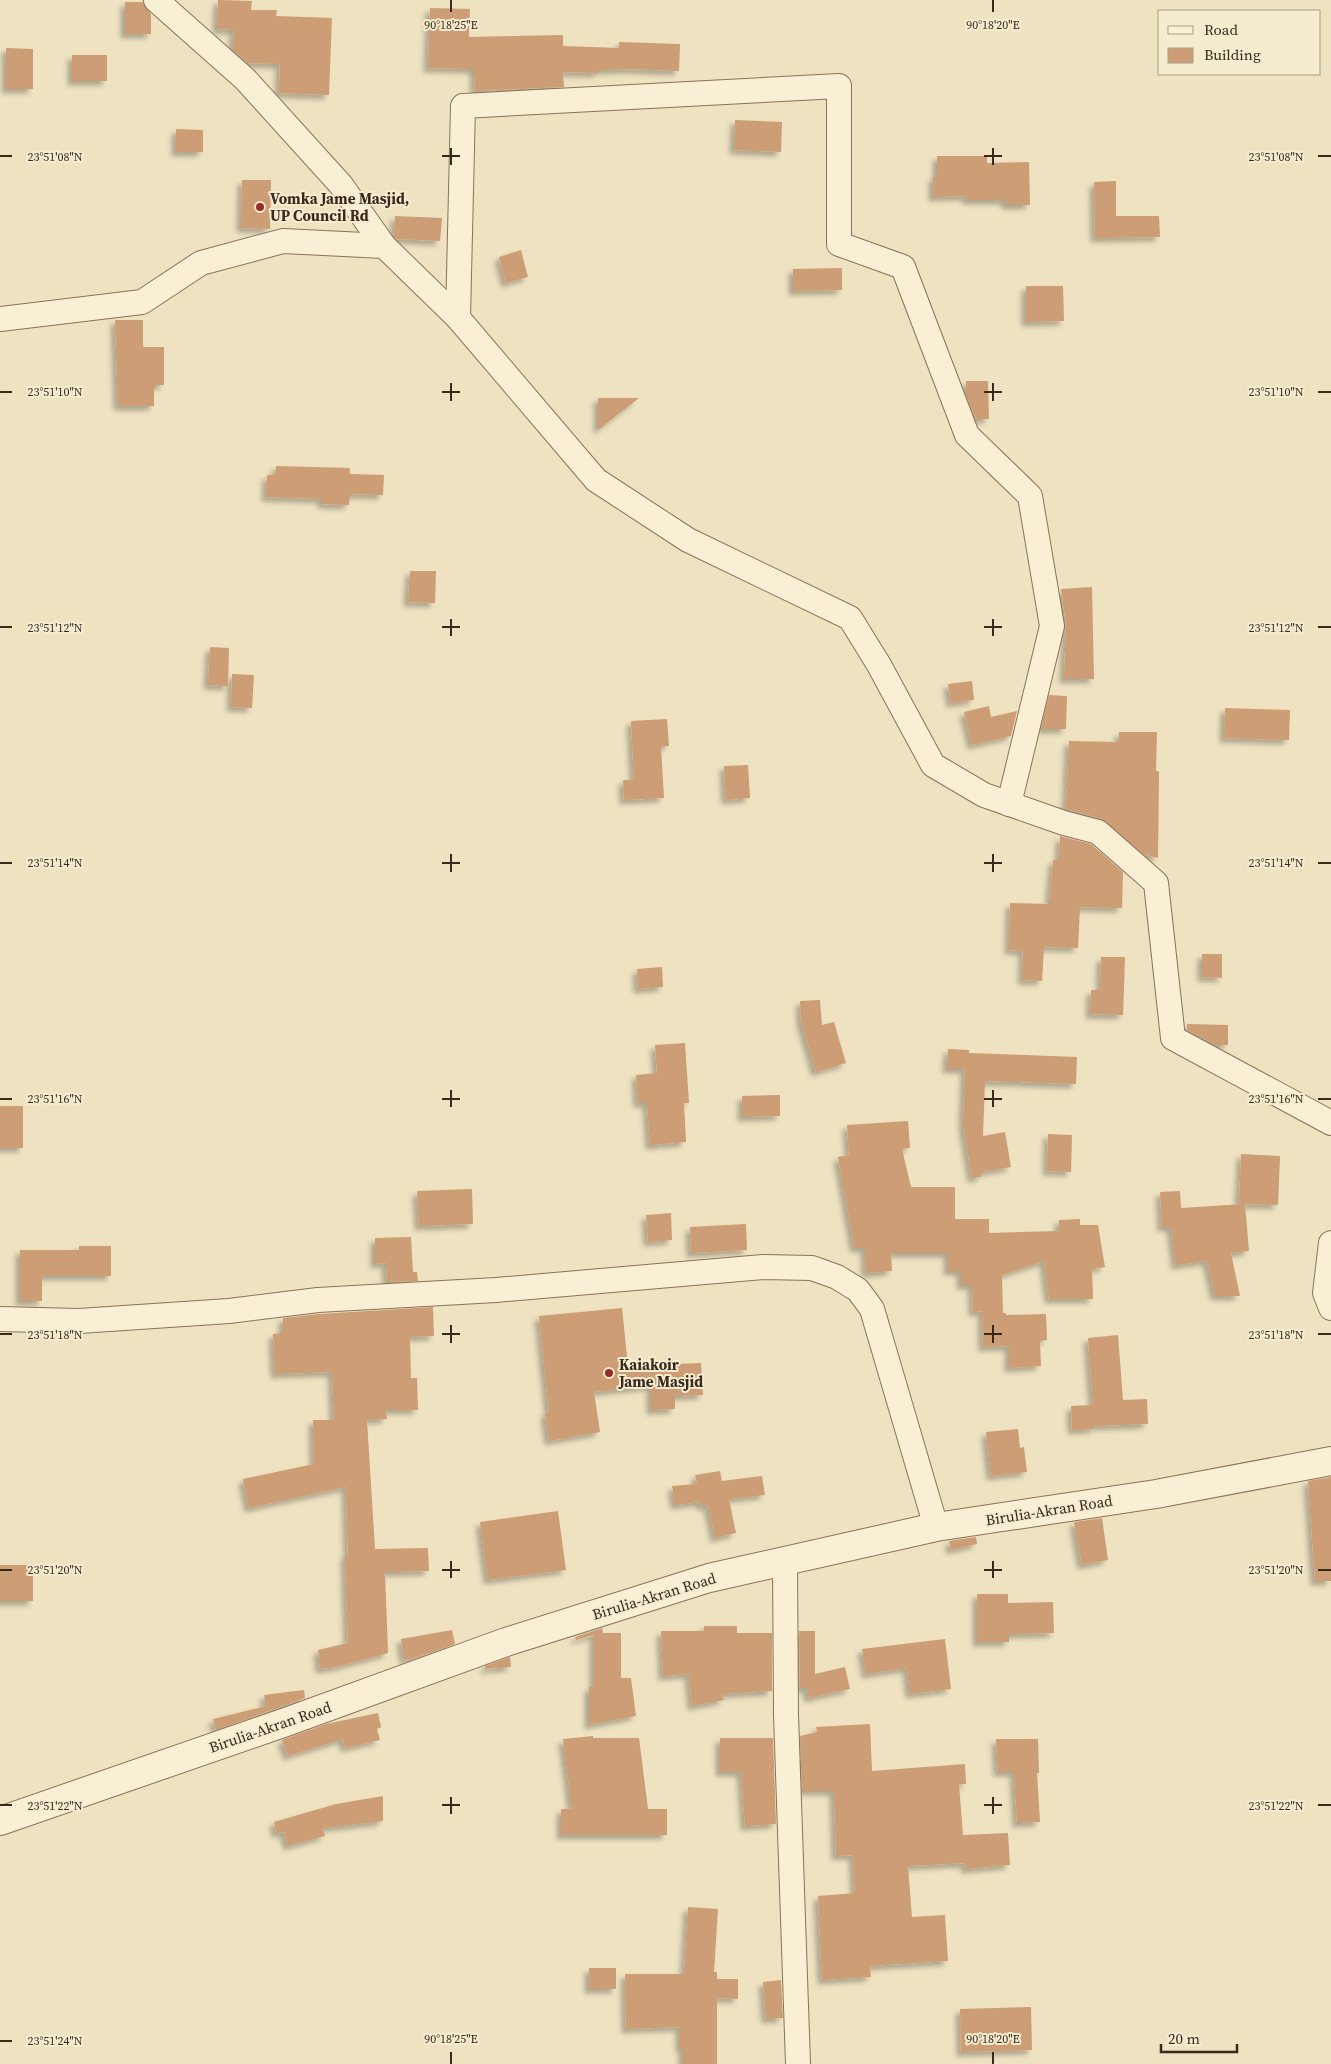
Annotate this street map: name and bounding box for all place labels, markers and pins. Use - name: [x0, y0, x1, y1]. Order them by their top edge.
- place label: Vomka Jame Masjid, UP Council Rd: [270, 188, 409, 226]
- marker: Vomka Jame Masjid, UP Council Rd: [254, 201, 266, 213]
- place label: Kaiakoir Jame Masjid: [618, 1354, 703, 1392]
- marker: Kaiakoir Jame Masjid: [603, 1367, 615, 1379]

